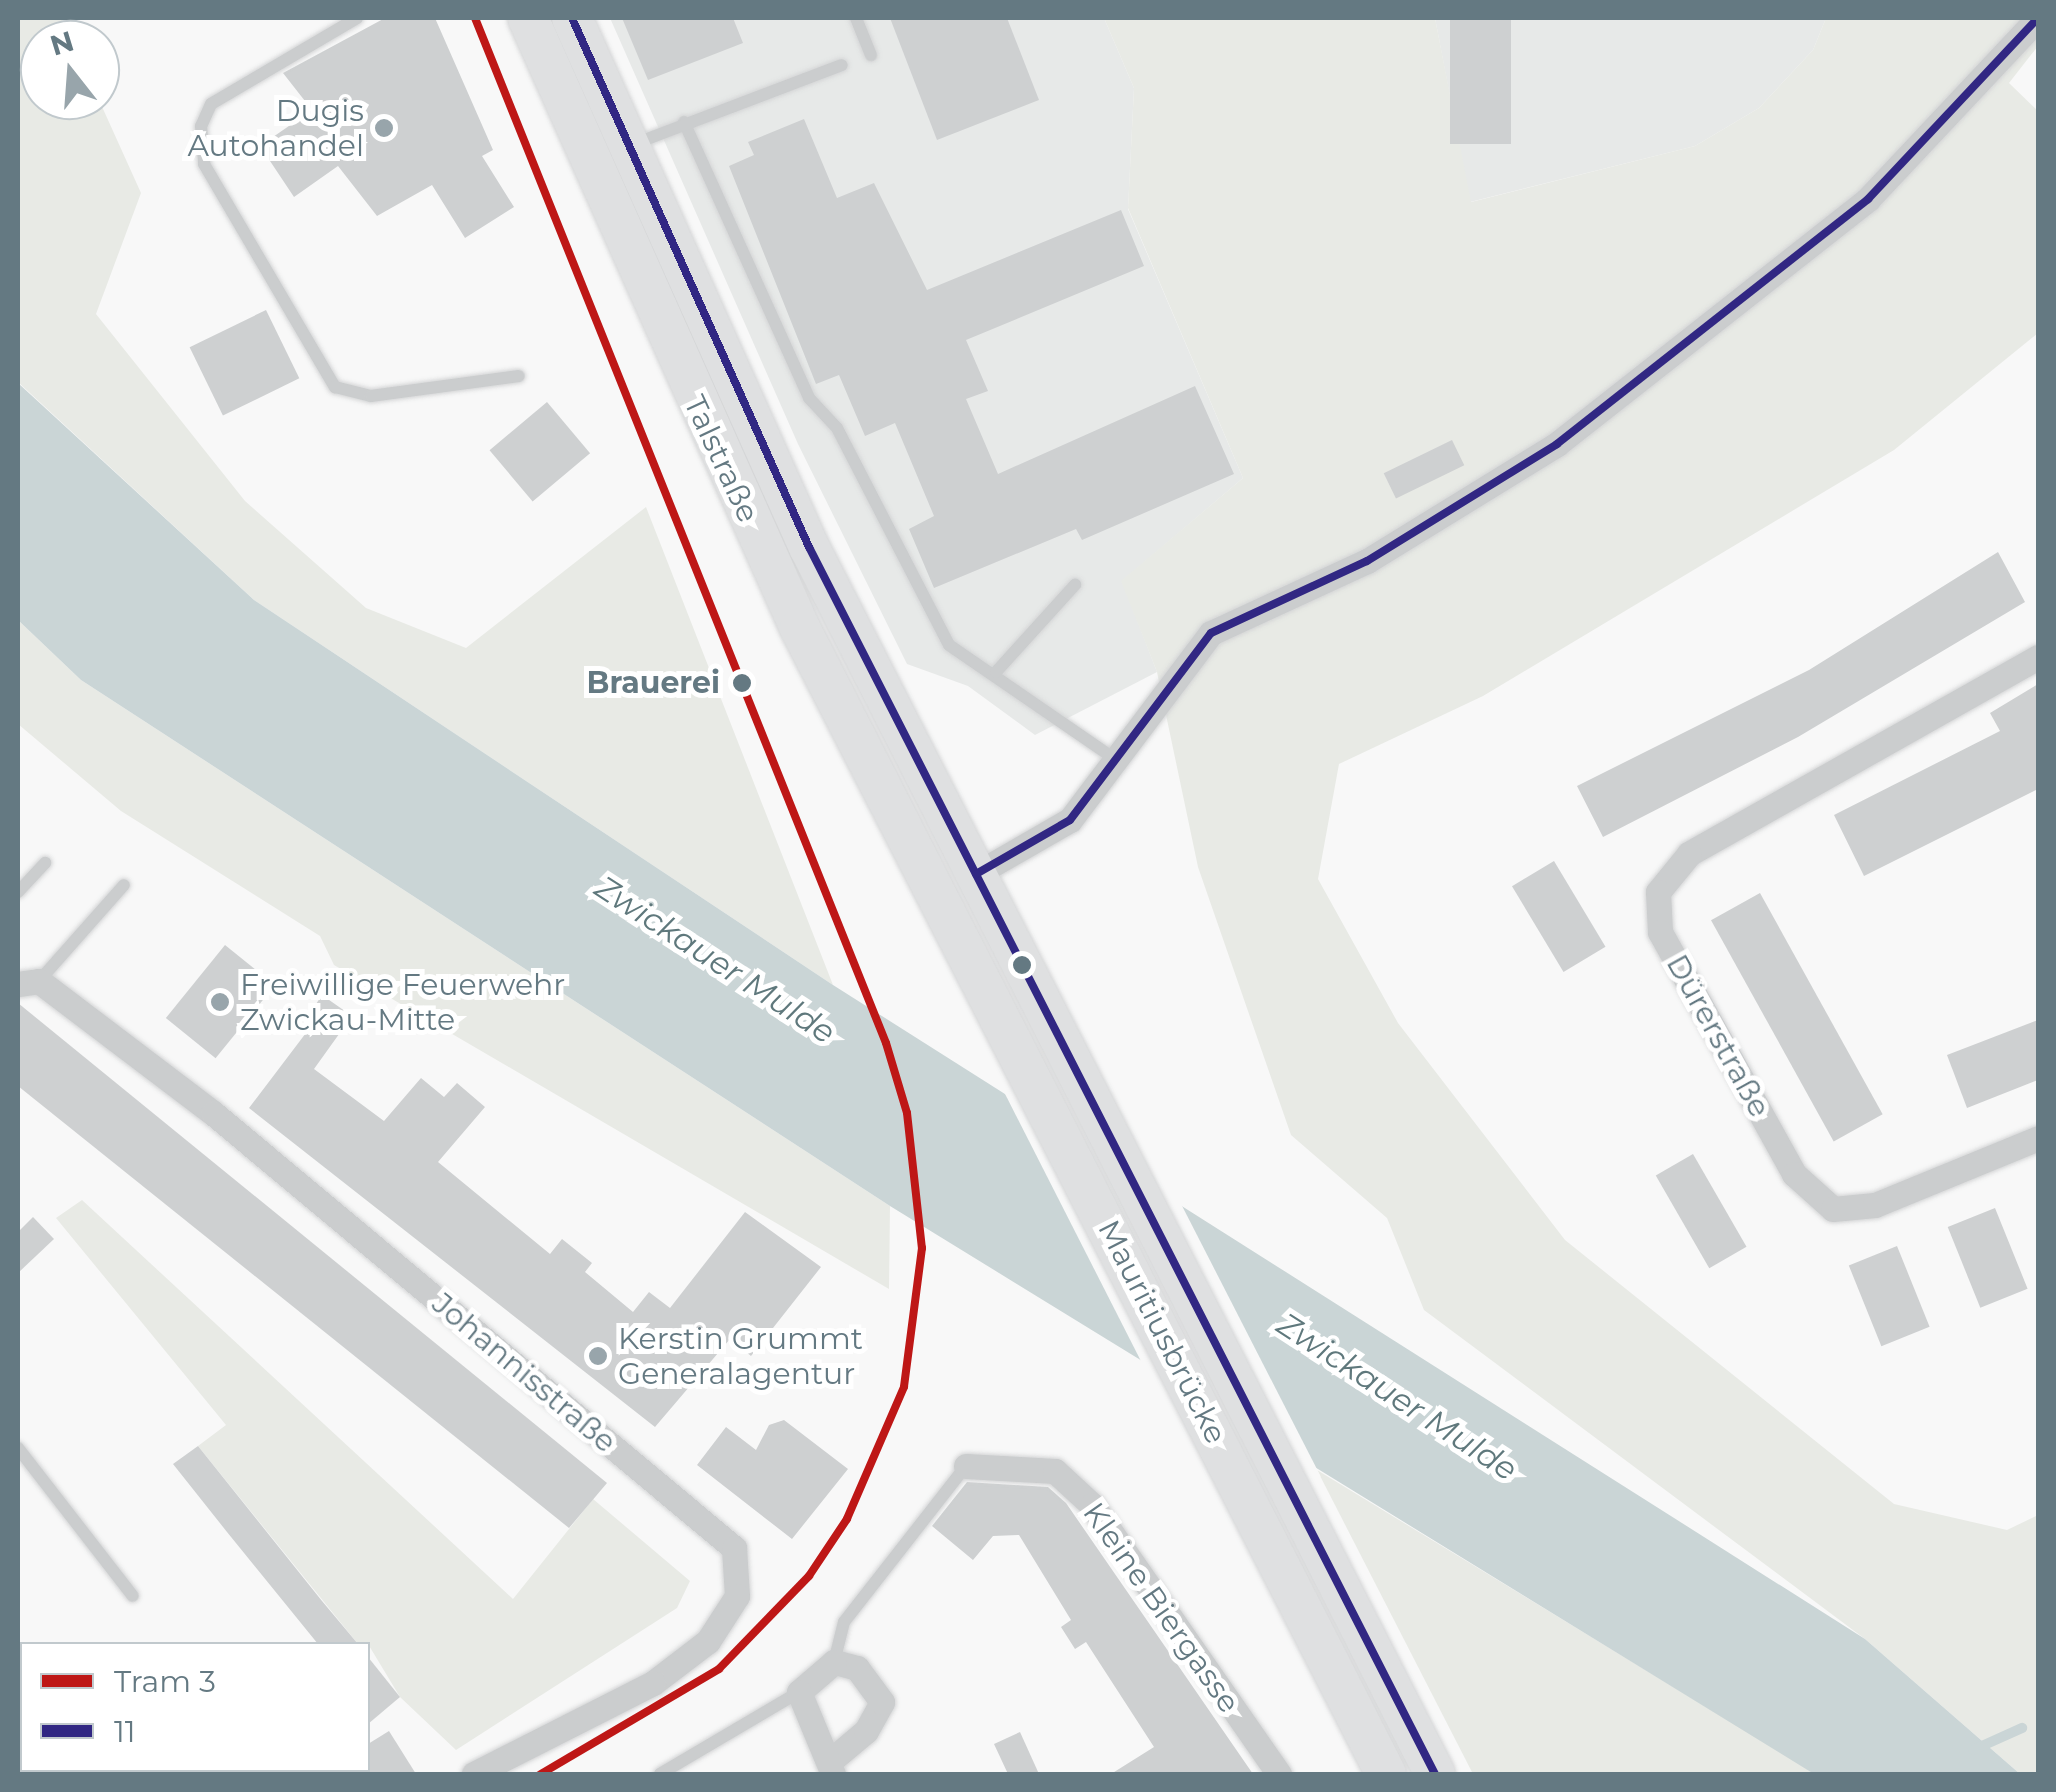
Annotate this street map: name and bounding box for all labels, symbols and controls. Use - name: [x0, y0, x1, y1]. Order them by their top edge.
- north arrow: [20, 20, 120, 120]
- text: N: [46, 24, 78, 63]
- place label: Dugis Autohandel: [187, 93, 364, 164]
- marker: Dugis Autohandel: [373, 117, 395, 139]
- street label: Talstraße: [676, 390, 766, 528]
- place label: Brauerei: [587, 665, 720, 701]
- marker: Brauerei: [729, 670, 755, 696]
- water label: Zwickauer Mulde: [588, 868, 842, 1052]
- street label: Dürerstraße: [1659, 948, 1777, 1124]
- unlabelled marker: [1012, 955, 1032, 975]
- place label: Freiwillige Feuerwehr Zwickau-Mitte: [240, 967, 565, 1038]
- marker: Freiwillige Feuerwehr Zwickau-Mitte: [209, 991, 231, 1013]
- street label: Mauritiusbrücke: [1090, 1214, 1234, 1450]
- street label: Johannisstraße: [425, 1286, 623, 1460]
- water label: Zwickauer Mulde: [1270, 1305, 1524, 1489]
- place label: Kerstin Grummt Generalagentur: [618, 1321, 863, 1392]
- marker: Kerstin Grummt Generalagentur: [587, 1345, 609, 1367]
- street label: Kleine Biergasse: [1075, 1496, 1247, 1720]
- legend: [20, 1642, 370, 1772]
- text: Tram 3: [114, 1663, 216, 1700]
- text: 11: [114, 1713, 136, 1750]

